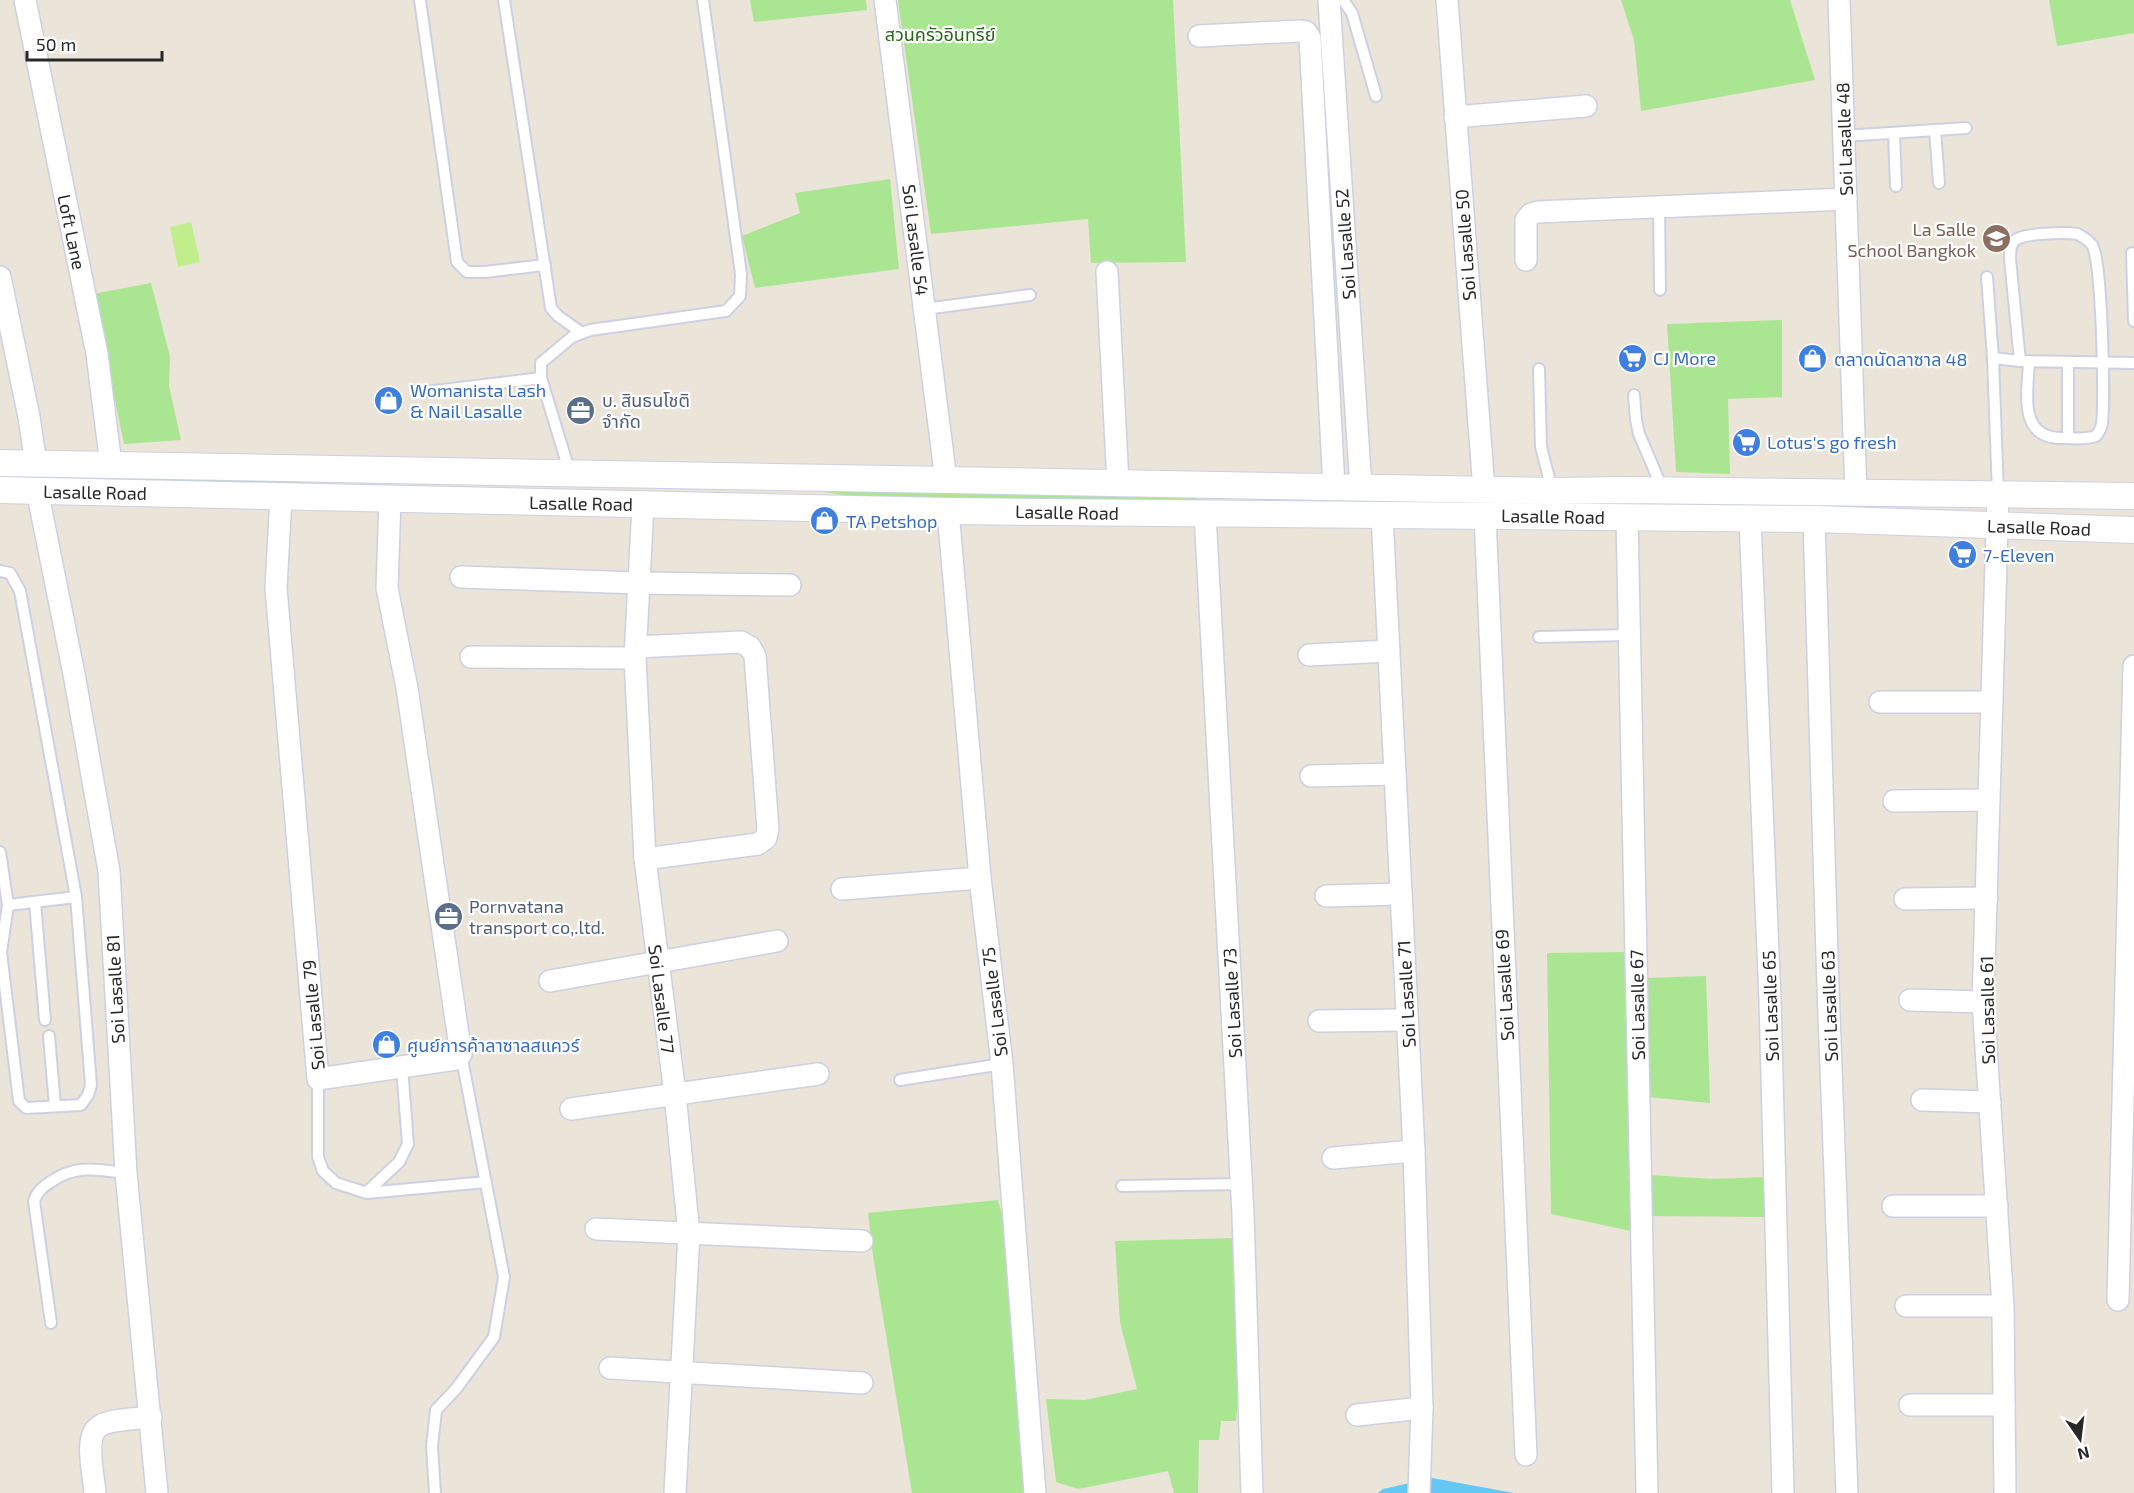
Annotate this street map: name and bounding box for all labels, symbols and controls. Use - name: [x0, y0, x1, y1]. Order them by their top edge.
- park label: สวนครัวอินทรีย์: [885, 23, 995, 45]
- scale bar: [27, 24, 162, 62]
- text: 50 m: [36, 33, 76, 55]
- street label: Soi Lasalle 48: [1831, 82, 1857, 196]
- street label: Soi Lasalle 54: [898, 183, 934, 297]
- street label: Soi Lasalle 52: [1330, 188, 1360, 300]
- street label: Soi Lasalle 50: [1450, 188, 1480, 302]
- street label: Loft Lane: [53, 192, 91, 272]
- place label: La Salle School Bangkok: [1847, 218, 1976, 261]
- school or university icon: La Salle School Bangkok: [1981, 223, 2013, 255]
- supermarket icon: CJ More: [1616, 342, 1648, 374]
- shop icon: ตลาดนัดลาซาล 48: [1797, 343, 1829, 375]
- place label: CJ More: [1653, 347, 1716, 369]
- place label: ตลาดนัดลาซาล 48: [1834, 348, 1967, 370]
- place label: Womanista Lash & Nail Lasalle: [410, 379, 546, 422]
- shop icon: Womanista Lash & Nail Lasalle: [373, 384, 405, 416]
- place label: บ. สินธนโชติ จำกัด: [602, 389, 690, 432]
- office icon: บ. สินธนโชติ จำกัด: [565, 394, 597, 426]
- supermarket icon: Lotus's go fresh: [1730, 426, 1762, 458]
- place label: Lotus's go fresh: [1767, 431, 1897, 453]
- street label: Lasalle Road: [43, 480, 147, 504]
- street label: Lasalle Road: [529, 491, 633, 515]
- street label: Lasalle Road: [1015, 500, 1119, 524]
- street label: Lasalle Road: [1501, 504, 1605, 528]
- shop icon: TA Petshop: [809, 505, 841, 537]
- place label: TA Petshop: [846, 510, 937, 532]
- street label: Lasalle Road: [1987, 514, 2091, 540]
- supermarket icon: 7-Eleven: [1946, 539, 1978, 571]
- place label: 7-Eleven: [1983, 544, 2055, 566]
- place label: Pornvatana transport co,.ltd.: [469, 895, 605, 938]
- office icon: Pornvatana transport co,.ltd.: [432, 900, 464, 932]
- street label: Soi Lasalle 69: [1490, 929, 1518, 1041]
- street label: Soi Lasalle 81: [101, 934, 129, 1044]
- street label: Soi Lasalle 71: [1392, 940, 1420, 1048]
- street label: Soi Lasalle 77: [644, 943, 680, 1055]
- street label: Soi Lasalle 75: [976, 946, 1012, 1058]
- street label: Soi Lasalle 73: [1218, 947, 1246, 1059]
- street label: Soi Lasalle 67: [1625, 949, 1649, 1061]
- street label: Soi Lasalle 65: [1757, 950, 1783, 1062]
- street label: Soi Lasalle 63: [1816, 950, 1842, 1062]
- street label: Soi Lasalle 61: [1975, 955, 1999, 1065]
- street label: Soi Lasalle 79: [297, 959, 329, 1071]
- shop icon: ศูนย์การค้าลาซาลสแควร์: [370, 1029, 402, 1061]
- place label: ศูนย์การค้าลาซาลสแควร์: [407, 1034, 580, 1058]
- north arrow: [2050, 1409, 2110, 1469]
- text: N: [2076, 1443, 2092, 1465]

